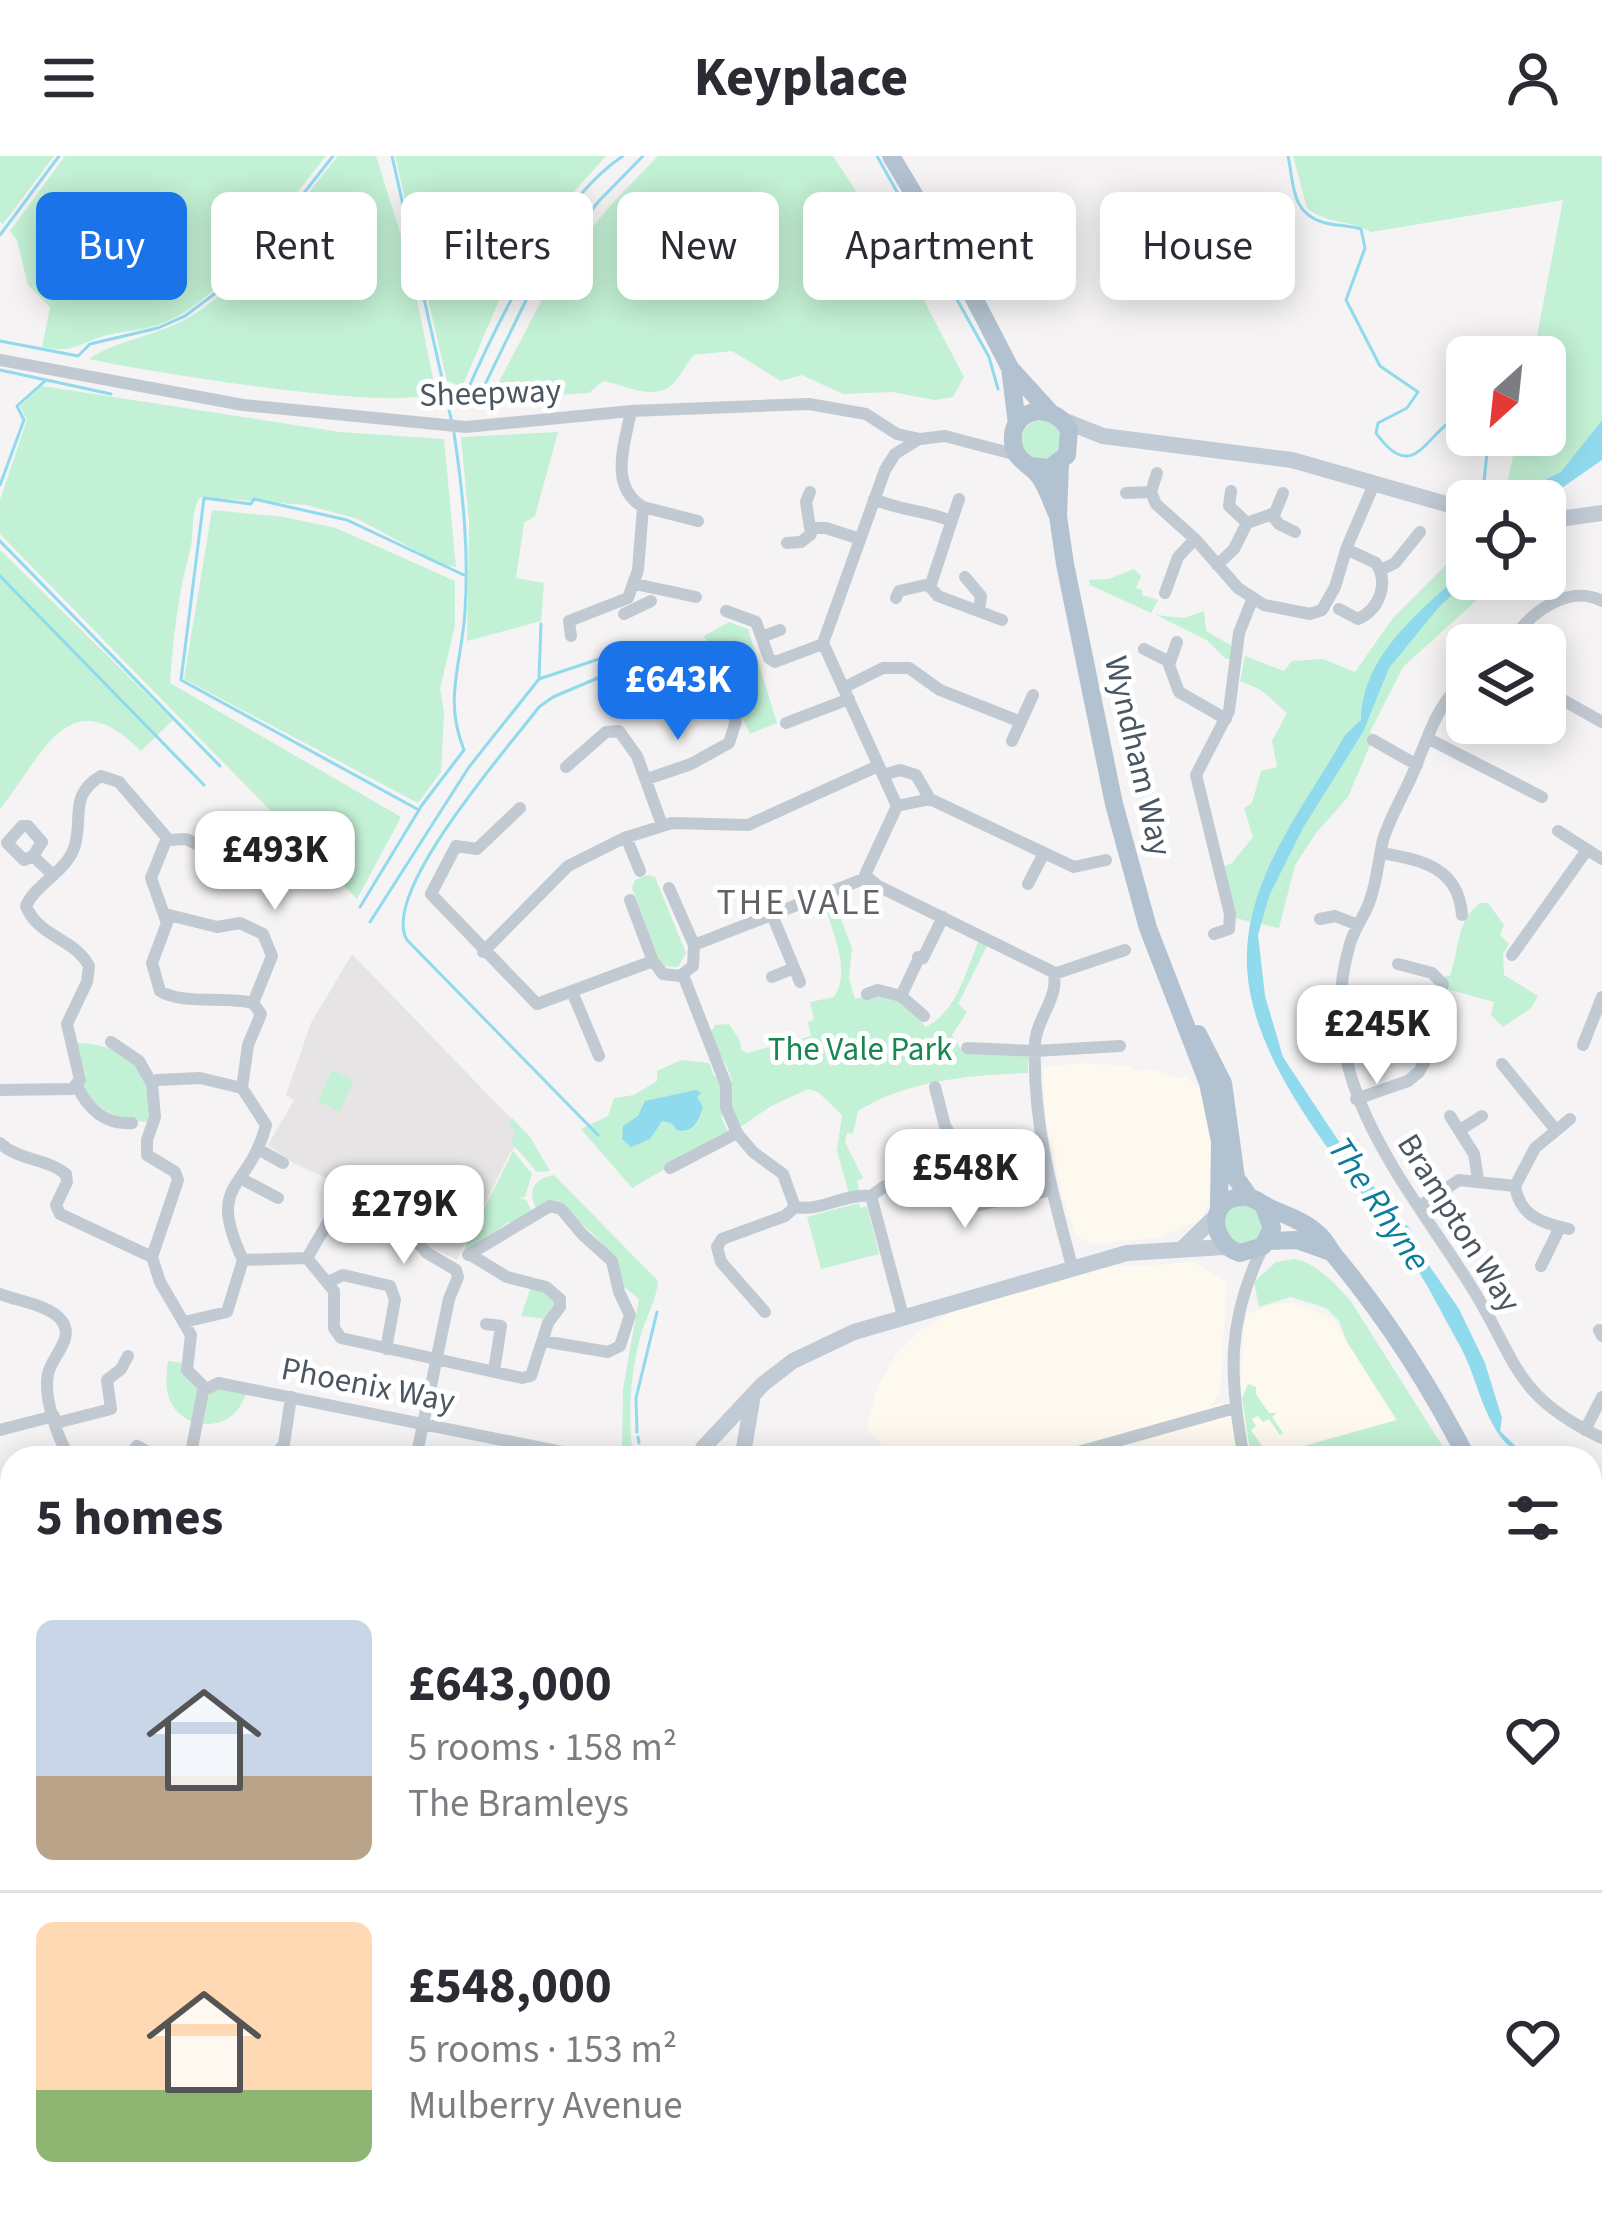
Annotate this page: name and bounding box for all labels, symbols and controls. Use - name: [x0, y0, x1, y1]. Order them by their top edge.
- text: Keyplace: [694, 40, 908, 117]
- icon: menu: [36, 45, 102, 111]
- icon: person: [1500, 45, 1566, 111]
- chip: Buy: [36, 192, 187, 300]
- chip: Rent: [211, 192, 377, 300]
- chip: Filters: [401, 192, 593, 300]
- chip: New: [617, 192, 779, 300]
- chip: Apartment: [803, 192, 1076, 300]
- chip: House: [1100, 192, 1295, 300]
- north arrow: [1446, 336, 1566, 456]
- map controls: [1446, 336, 1566, 744]
- street label: Sheepway: [418, 367, 562, 419]
- button: locate: [1446, 480, 1566, 600]
- button: layers: [1446, 624, 1566, 744]
- pin: £643K: [594, 641, 762, 743]
- street label: Wyndham Way: [1092, 651, 1184, 861]
- text: £643K: [625, 652, 731, 708]
- pin: £493K: [191, 811, 359, 913]
- text: £493K: [222, 822, 328, 878]
- district label: THE VALE: [716, 877, 884, 928]
- pin: £245K: [1293, 985, 1461, 1087]
- text: £245K: [1324, 996, 1430, 1052]
- park label: The Vale Park: [768, 1026, 953, 1073]
- street label: Brampton Way: [1385, 1125, 1533, 1322]
- water label: The Rhyne: [1315, 1126, 1443, 1282]
- pin: £548K: [881, 1129, 1049, 1231]
- text: £548K: [912, 1140, 1018, 1196]
- pin: £279K: [320, 1165, 488, 1267]
- text: £279K: [351, 1176, 457, 1232]
- street label: Phoenix Way: [277, 1345, 459, 1425]
- text: 5 homes: [36, 1482, 223, 1554]
- icon: filters: [1500, 1485, 1566, 1551]
- text: £643,000: [408, 1648, 612, 1720]
- icon: home: [132, 1668, 276, 1812]
- icon: heart: [1500, 1707, 1566, 1773]
- text: 5 rooms · 158 m²: [408, 1720, 677, 1776]
- text: The Bramleys: [408, 1776, 629, 1832]
- text: £548,000: [408, 1950, 612, 2022]
- icon: home: [132, 1970, 276, 2114]
- icon: heart: [1500, 2009, 1566, 2075]
- text: 5 rooms · 153 m²: [408, 2022, 677, 2078]
- text: Mulberry Avenue: [408, 2078, 683, 2134]

